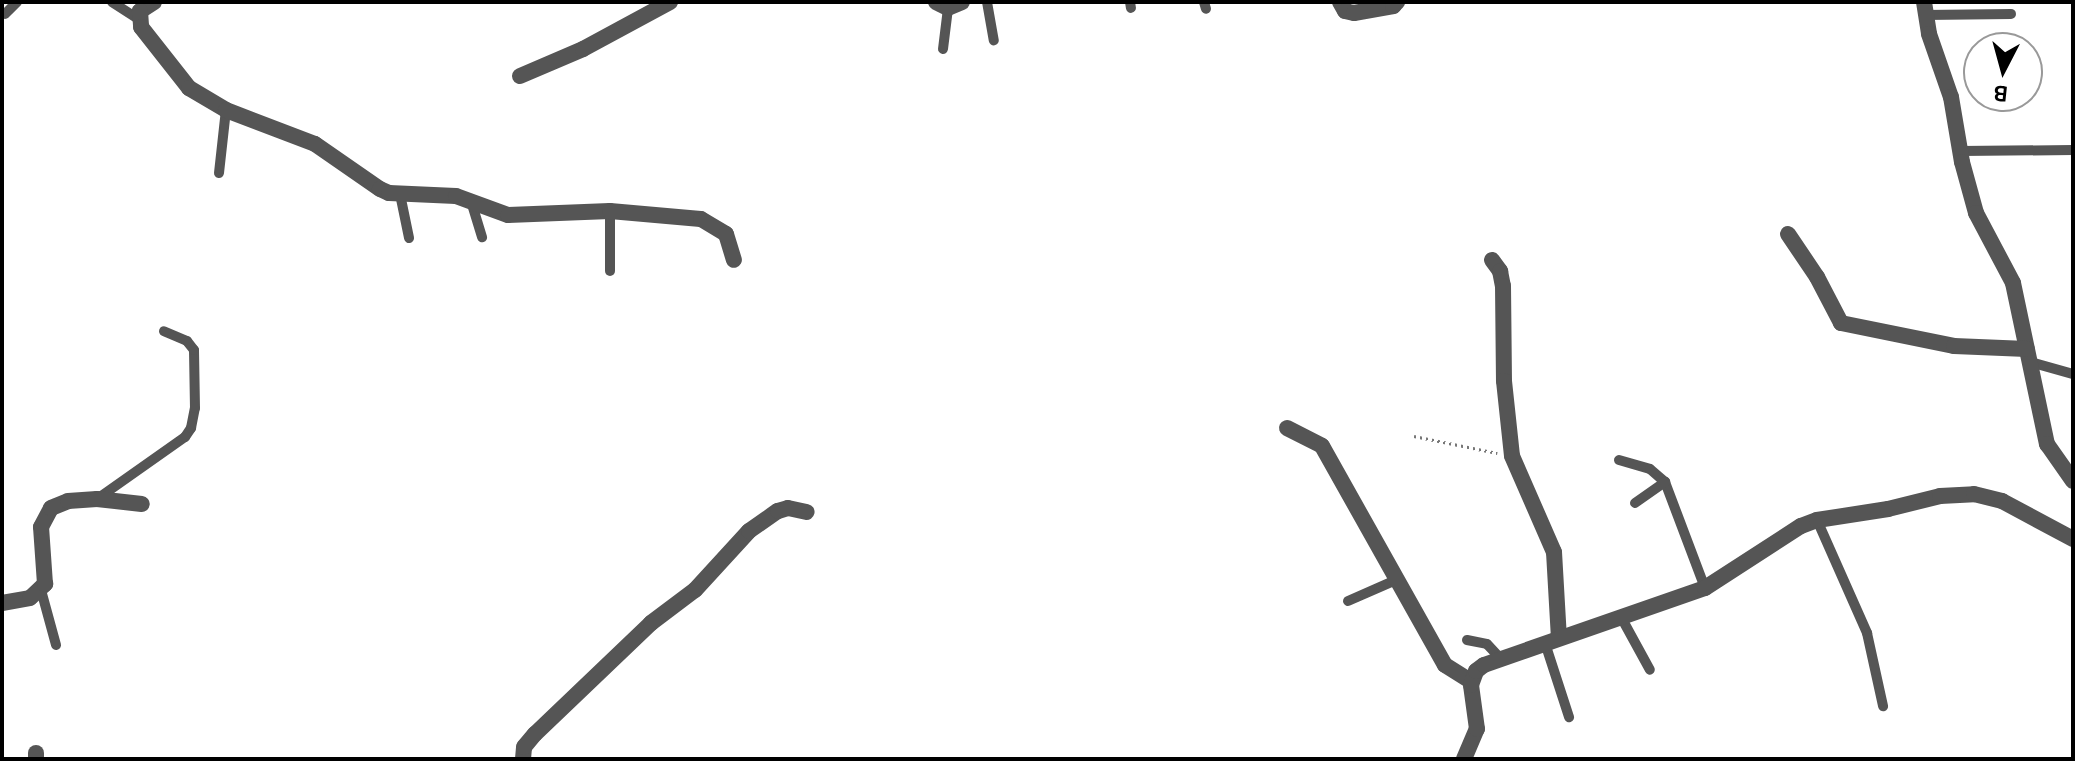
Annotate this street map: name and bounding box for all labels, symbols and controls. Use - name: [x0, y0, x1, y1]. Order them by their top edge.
- north arrow: [1963, 32, 2043, 112]
- text: B: [1992, 81, 2009, 108]

